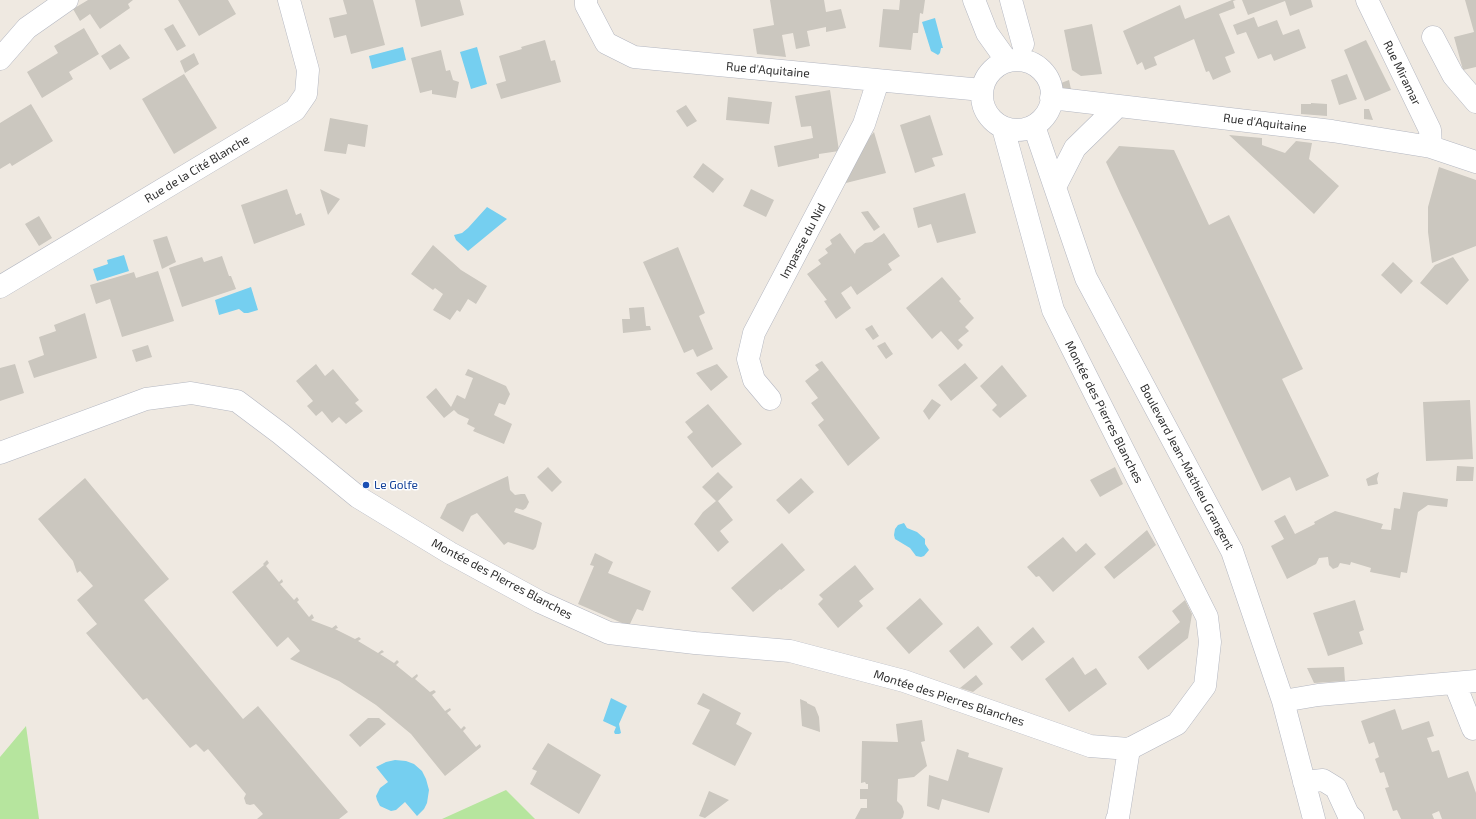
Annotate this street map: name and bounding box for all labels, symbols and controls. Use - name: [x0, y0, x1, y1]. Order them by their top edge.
- street label: Rue Miramar: [1380, 38, 1424, 108]
- street label: Rue d'Aquitaine: [726, 59, 810, 81]
- street label: Rue d'Aquitaine: [1222, 111, 1308, 135]
- street label: Rue de la Cité Blanche: [142, 132, 252, 206]
- street label: Impasse du Nid: [777, 201, 829, 281]
- street label: Montée des Pierres Blanches: [1062, 338, 1146, 486]
- street label: Boulevard Jean-Mathieu Grangent: [1137, 382, 1237, 552]
- place label: Le Golfe: [374, 478, 418, 492]
- marker: Le Golfe: [361, 480, 371, 490]
- street label: Montée des Pierres Blanches: [429, 536, 575, 622]
- street label: Montée des Pierres Blanches: [872, 667, 1026, 729]

